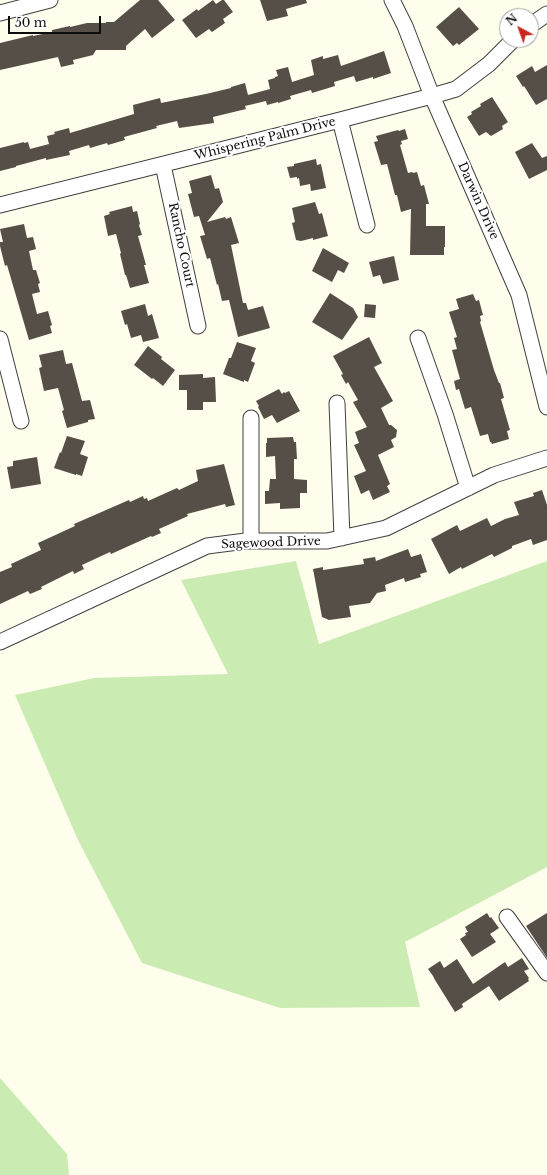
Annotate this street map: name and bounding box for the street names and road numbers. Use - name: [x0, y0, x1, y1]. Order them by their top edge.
- street label: Whispering Palm Drive: [193, 114, 337, 164]
- street label: Darwin Drive: [454, 160, 502, 242]
- street label: Rancho Court: [165, 201, 197, 289]
- street label: Sagewood Drive: [221, 534, 321, 552]

